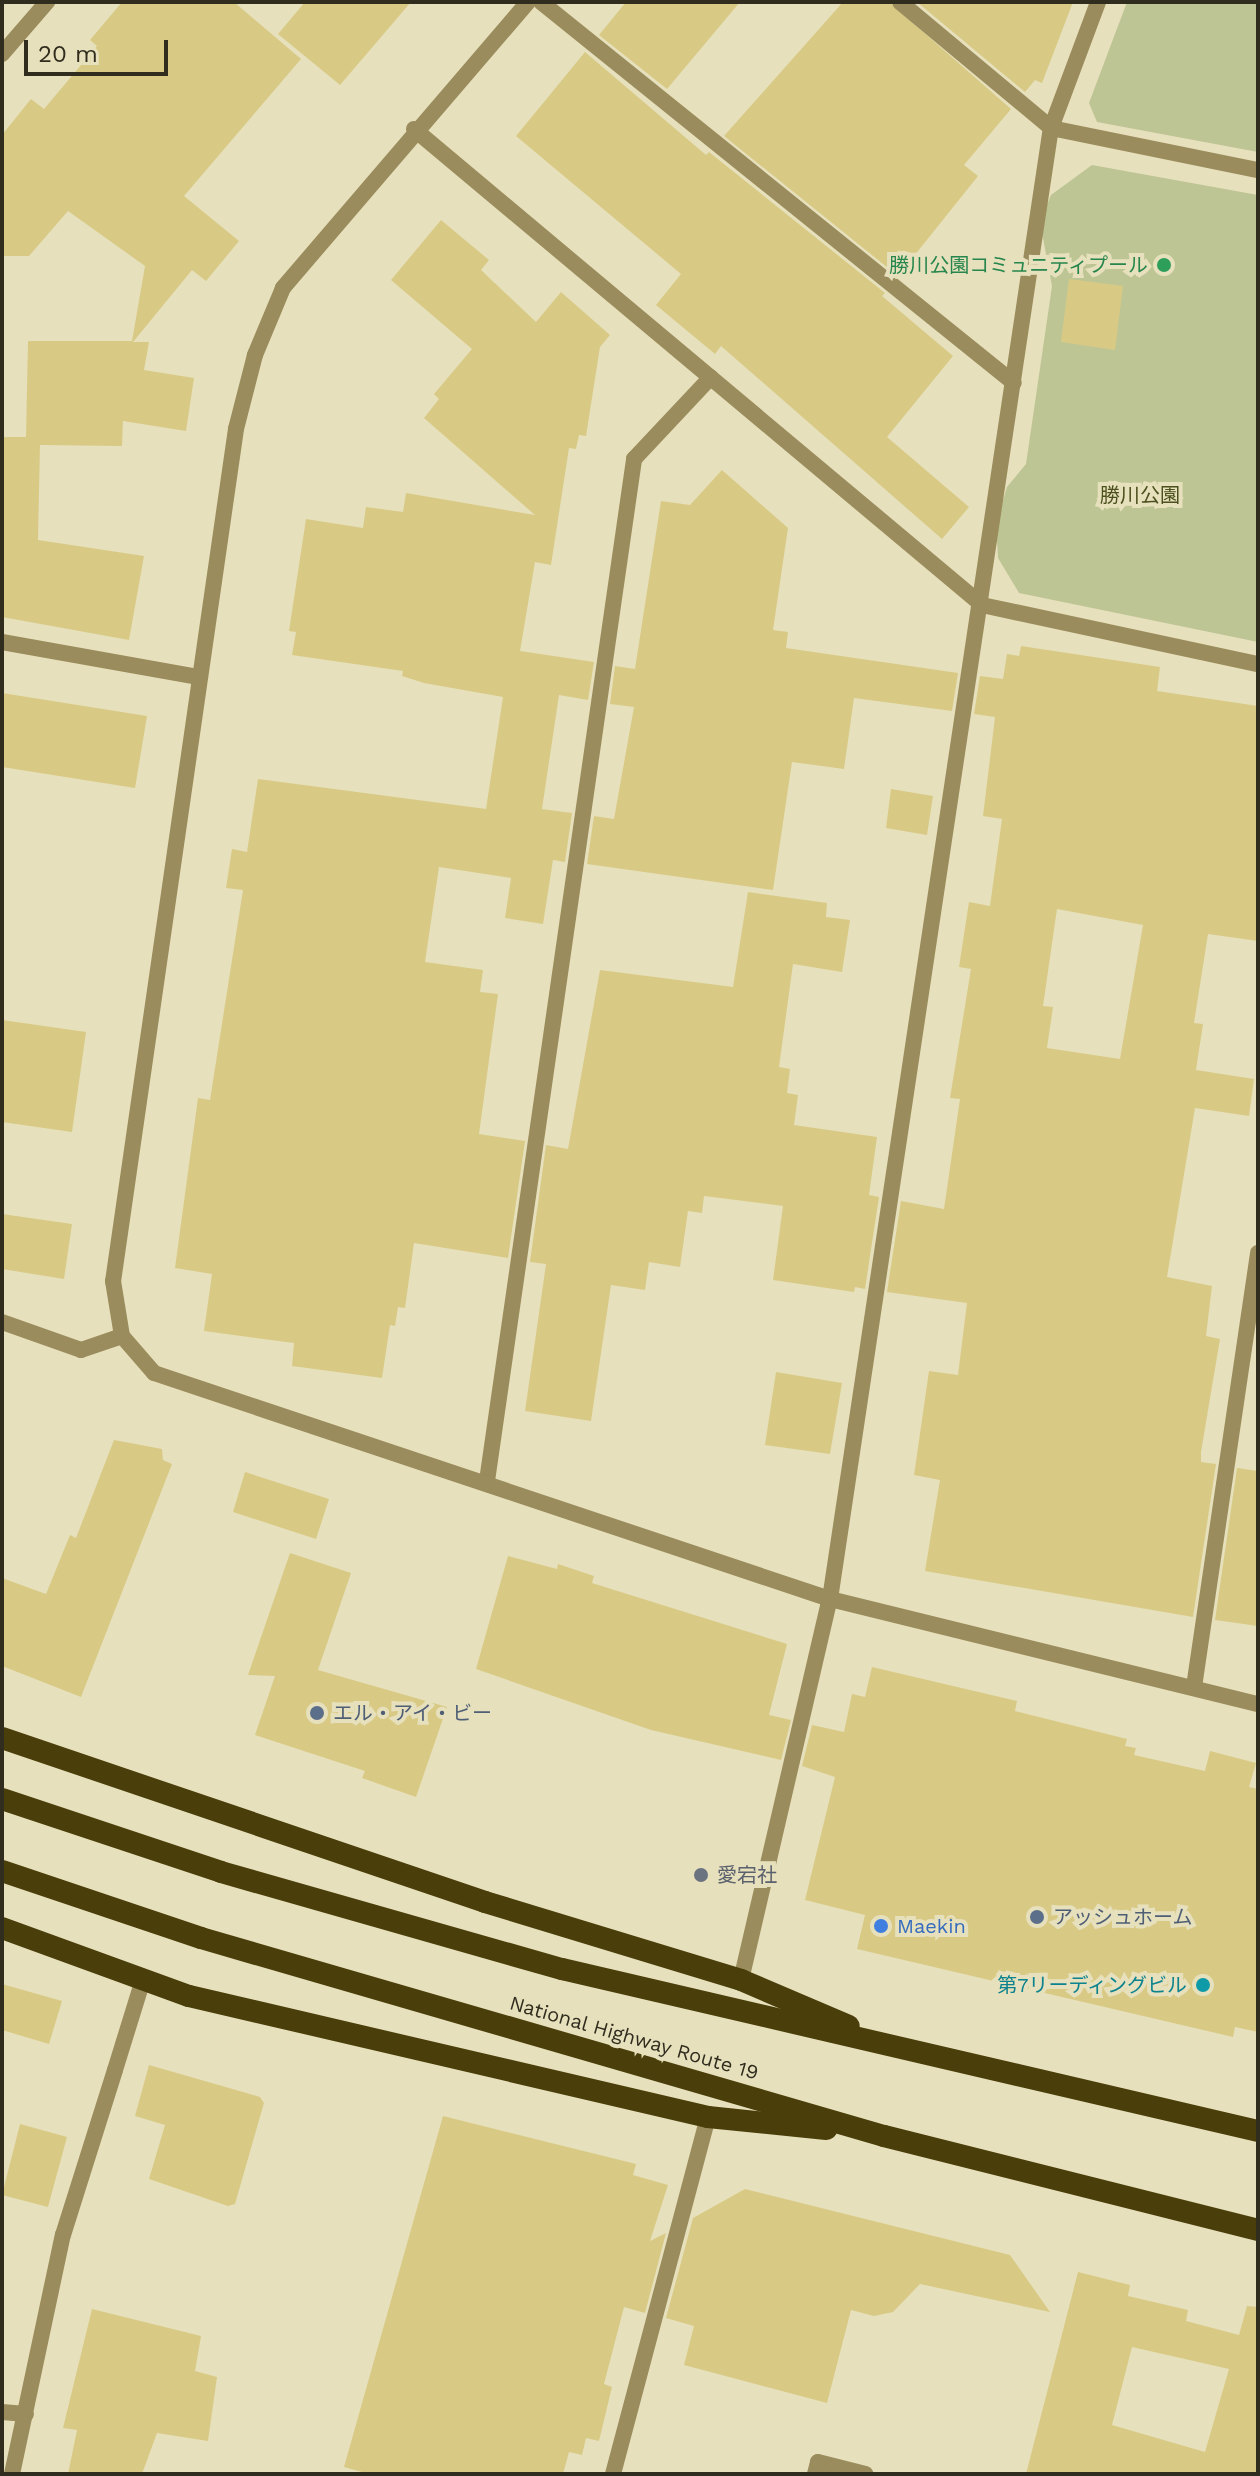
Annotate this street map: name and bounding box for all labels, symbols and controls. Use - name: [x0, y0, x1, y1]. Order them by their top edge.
- scale bar: [28, 24, 172, 74]
- text: 20 m: [38, 40, 98, 68]
- place label: 勝川公園コミュニティプール: [888, 253, 1148, 277]
- marker: 勝川公園コミュニティプール: [1155, 256, 1173, 274]
- park label: 勝川公園: [1100, 483, 1180, 507]
- place label: エル・アイ・ビー: [333, 1701, 493, 1725]
- marker: エル・アイ・ビー: [308, 1704, 326, 1722]
- place label: 愛宕社: [717, 1863, 777, 1887]
- marker: 愛宕社: [692, 1866, 710, 1884]
- place label: アッシュホーム: [1053, 1905, 1193, 1929]
- marker: アッシュホーム: [1028, 1908, 1046, 1926]
- place label: Maekin: [897, 1914, 966, 1938]
- marker: Maekin: [872, 1917, 890, 1935]
- place label: 第7リーディングビル: [996, 1973, 1187, 1997]
- marker: 第7リーディングビル: [1194, 1976, 1212, 1994]
- street label: National Highway Route 19: [506, 1991, 762, 2085]

